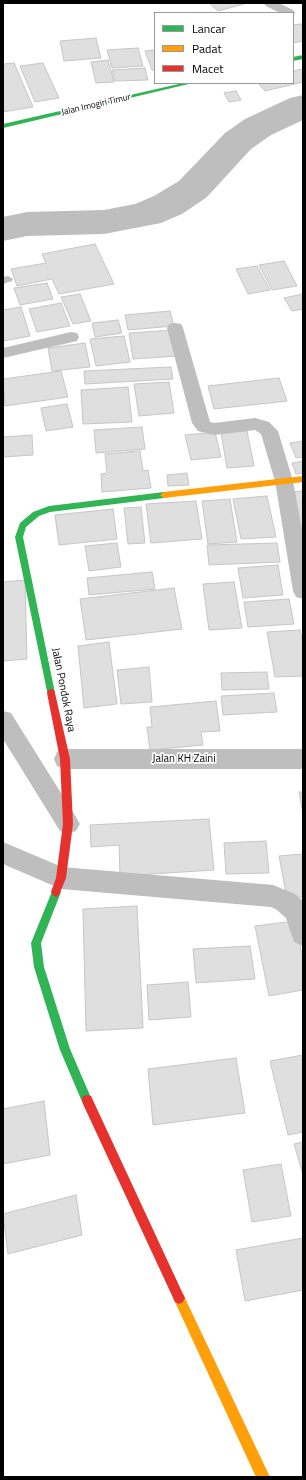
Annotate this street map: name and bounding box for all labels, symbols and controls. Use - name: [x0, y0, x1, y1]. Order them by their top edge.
- legend: [154, 12, 294, 84]
- text: Lancar: [192, 19, 226, 38]
- text: Padat: [192, 39, 222, 58]
- text: Macet: [192, 59, 224, 78]
- street label: Jalan Imogiri Timur: [60, 92, 132, 118]
- street label: Jalan Pondok Raya: [48, 647, 78, 733]
- street label: Jalan KH Zaini: [152, 752, 216, 766]

